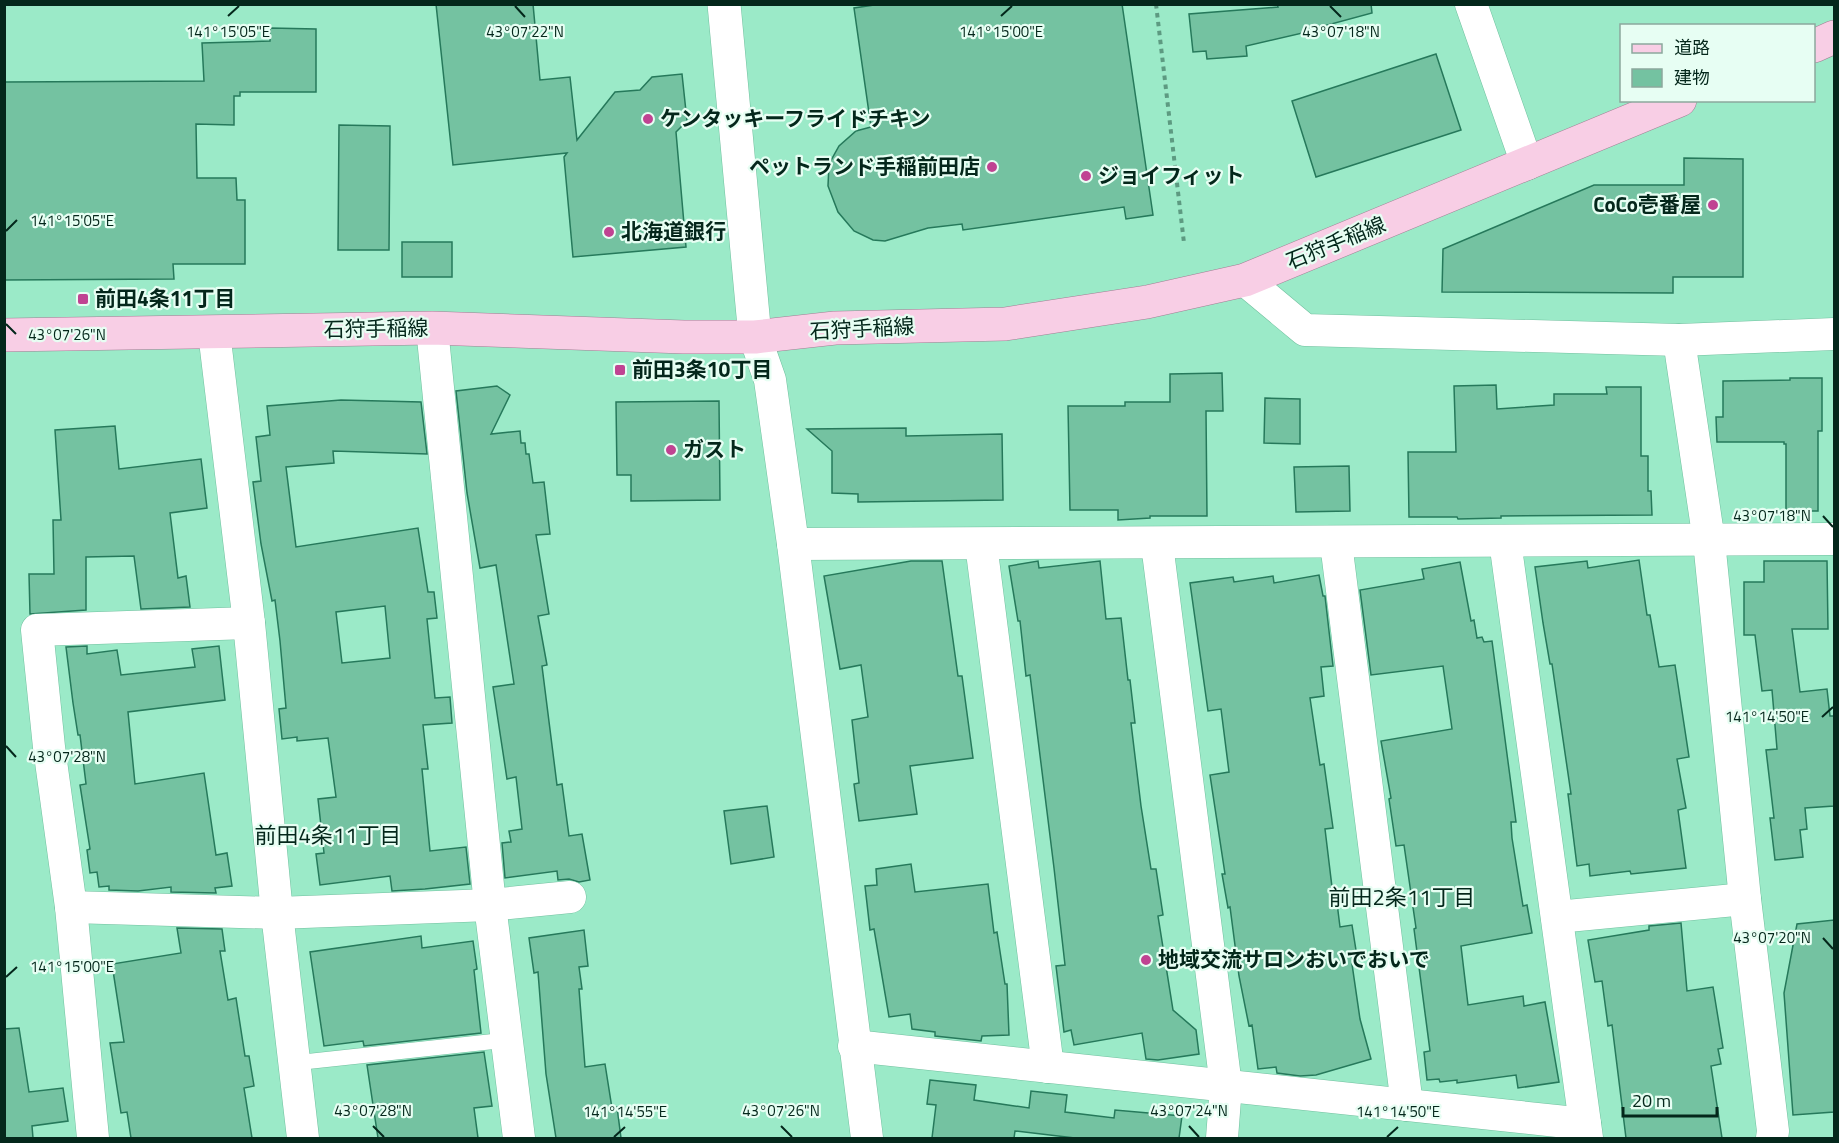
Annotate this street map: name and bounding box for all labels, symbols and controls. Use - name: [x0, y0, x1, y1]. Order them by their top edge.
- text: 141°15'05"E: [186, 20, 270, 43]
- text: 43°07'22"N: [486, 20, 564, 43]
- text: 141°15'00"E: [959, 20, 1043, 43]
- text: 43°07'18"N: [1302, 20, 1380, 43]
- legend: [1620, 24, 1815, 102]
- text: 道路: [1674, 34, 1710, 61]
- text: 建物: [1674, 64, 1710, 91]
- place label: ケンタッキーフライドチキン: [660, 102, 930, 134]
- marker: ケンタッキーフライドチキン: [641, 112, 655, 126]
- place label: ペットランド手稲前田店: [749, 150, 980, 182]
- place label: ジョイフィット: [1098, 159, 1245, 191]
- marker: ペットランド手稲前田店: [985, 160, 999, 174]
- marker: ジョイフィット: [1079, 169, 1093, 183]
- place label: CoCo壱番屋: [1593, 188, 1701, 220]
- marker: CoCo壱番屋: [1706, 198, 1720, 212]
- street label: 石狩手稲線: [1281, 208, 1390, 277]
- text: 141°15'05"E: [30, 209, 114, 232]
- place label: 北海道銀行: [621, 215, 726, 247]
- marker: 北海道銀行: [602, 225, 616, 239]
- place label: 前田4条11丁目: [95, 282, 235, 314]
- marker: 前田4条11丁目: [76, 292, 90, 306]
- street label: 石狩手稲線: [809, 309, 915, 347]
- street label: 石狩手稲線: [323, 311, 429, 345]
- text: 43°07'26"N: [28, 323, 106, 346]
- place label: 前田3条10丁目: [632, 353, 772, 385]
- marker: 前田3条10丁目: [613, 363, 627, 377]
- place label: ガスト: [683, 433, 746, 465]
- marker: ガスト: [664, 443, 678, 457]
- text: 43°07'18"N: [1733, 504, 1811, 527]
- text: 141°14'50"E: [1725, 705, 1809, 728]
- text: 43°07'28"N: [28, 745, 106, 768]
- district label: 前田4条11丁目: [255, 818, 401, 852]
- district label: 前田2条11丁目: [1329, 880, 1475, 914]
- text: 43°07'20"N: [1733, 926, 1811, 949]
- place label: 地域交流サロンおいでおいで: [1158, 943, 1430, 975]
- marker: 地域交流サロンおいでおいで: [1139, 953, 1153, 967]
- text: 141°15'00"E: [30, 955, 114, 978]
- scale bar: [1623, 1080, 1718, 1118]
- text: 20 m: [1632, 1087, 1671, 1114]
- text: 43°07'28"N: [334, 1099, 412, 1122]
- text: 43°07'26"N: [742, 1099, 820, 1122]
- text: 43°07'24"N: [1150, 1099, 1228, 1122]
- text: 141°14'55"E: [583, 1100, 667, 1123]
- text: 141°14'50"E: [1356, 1100, 1440, 1123]

